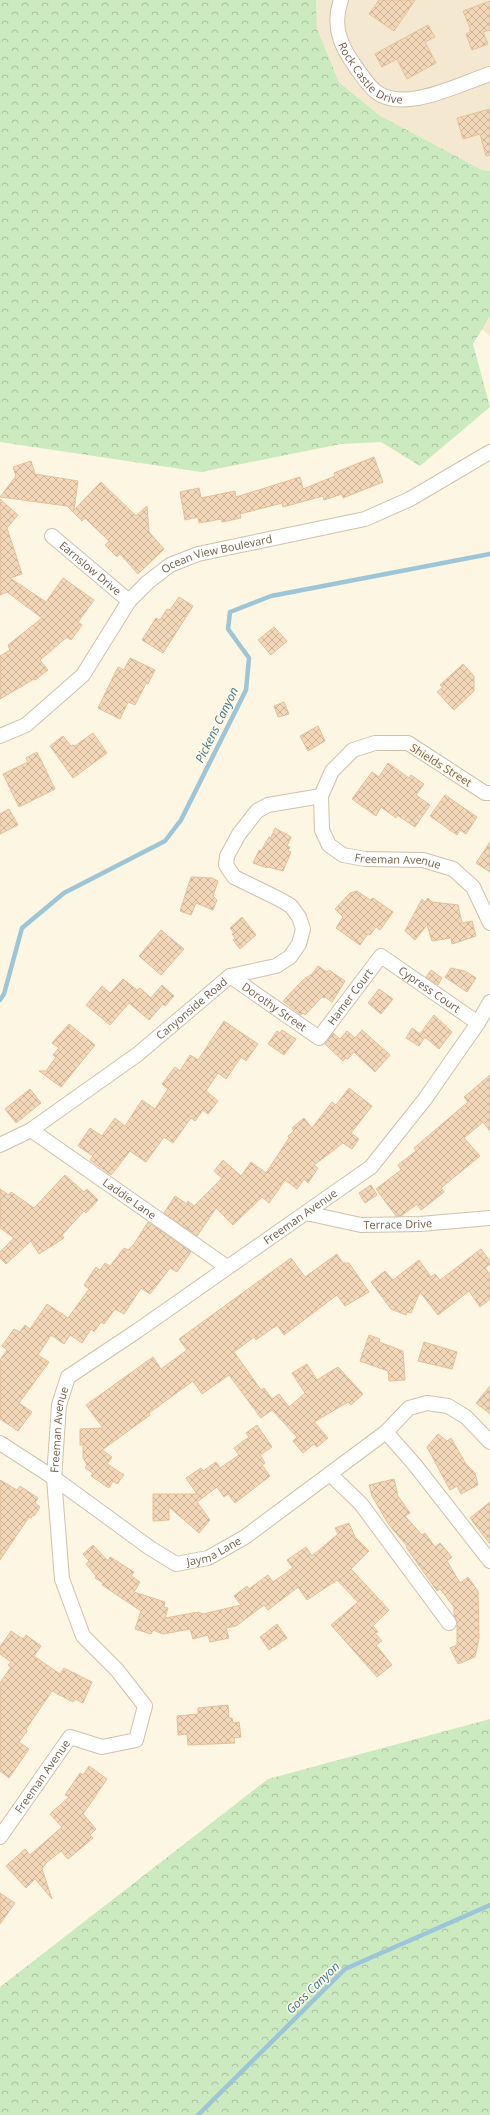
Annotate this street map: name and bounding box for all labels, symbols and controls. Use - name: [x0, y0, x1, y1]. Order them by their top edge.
- street label: Rock Castle Drive: [335, 40, 403, 107]
- street label: Ocean View Boulevard: [158, 531, 273, 576]
- street label: Earnslow Drive: [56, 537, 125, 598]
- water label: Pickens Canyon: [191, 684, 242, 765]
- street label: Shields Street: [408, 740, 475, 790]
- street label: Freeman Avenue: [353, 849, 443, 872]
- street label: Cypress Court: [396, 962, 464, 1016]
- street label: Hamer Court: [324, 965, 376, 1028]
- street label: Canyonside Road: [153, 974, 230, 1043]
- street label: Dorothy Street: [239, 979, 310, 1034]
- street label: Laddie Lane: [100, 1174, 159, 1222]
- street label: Freeman Avenue: [260, 1185, 340, 1247]
- street label: Terrace Drive: [363, 1215, 433, 1232]
- street label: Freeman Avenue: [46, 1384, 71, 1473]
- street label: Jayma Lane: [184, 1533, 244, 1569]
- street label: Freeman Avenue: [11, 1736, 73, 1816]
- water label: Goss Canyon: [282, 1958, 343, 2017]

